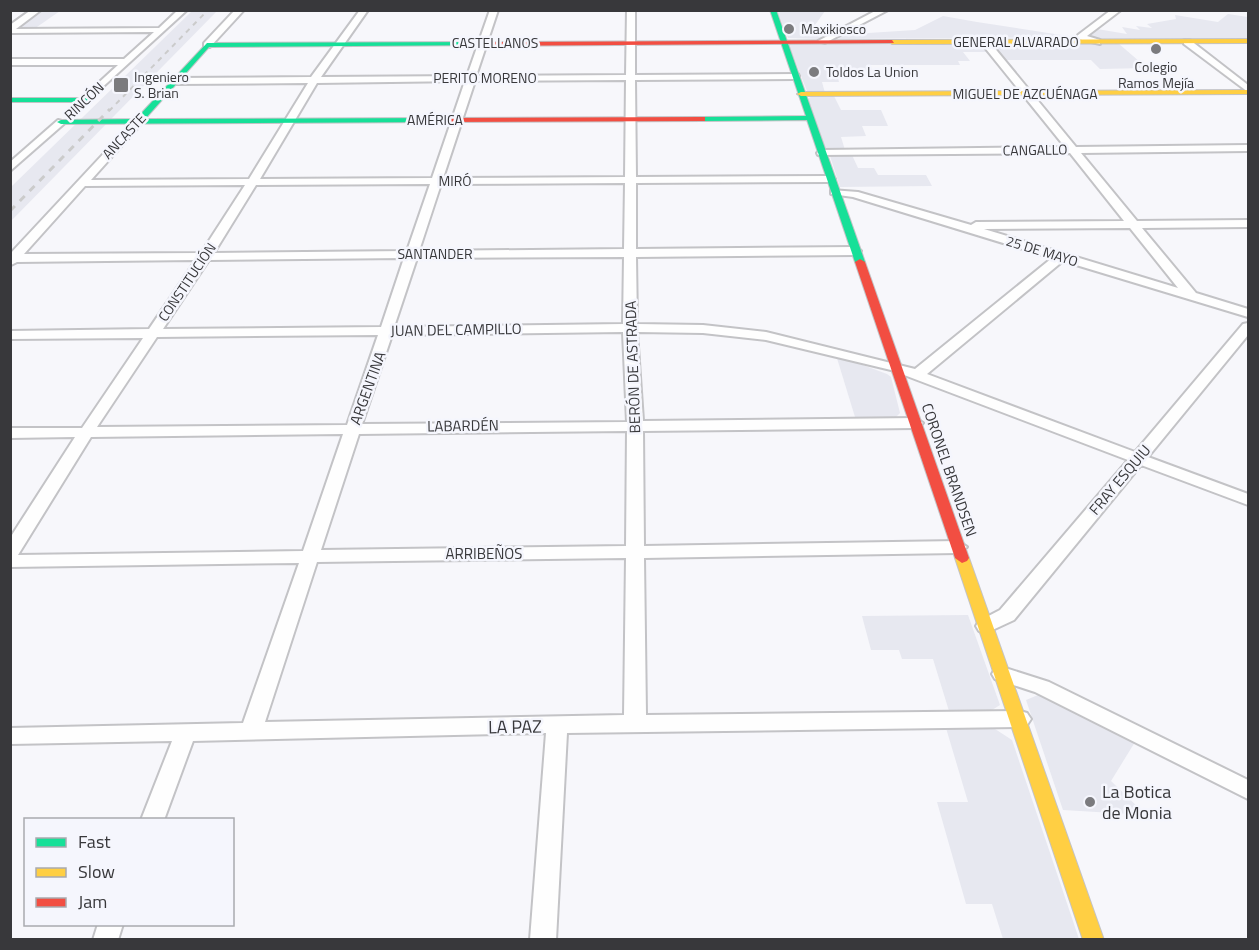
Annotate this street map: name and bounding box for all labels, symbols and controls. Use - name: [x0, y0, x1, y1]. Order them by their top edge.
- place label: Maxikiosco: [801, 18, 866, 39]
- marker: Maxikiosco: [782, 22, 796, 36]
- street label: GENERAL ALVARADO: [953, 31, 1079, 52]
- street label: CASTELLANOS: [452, 32, 538, 53]
- marker: Colegio Ramos Mejía: [1149, 42, 1163, 56]
- place label: Colegio Ramos Mejía: [1118, 56, 1194, 93]
- place label: Toldos La Union: [826, 61, 918, 82]
- marker: Toldos La Union: [807, 65, 821, 79]
- place label: Ingeniero S. Brian: [134, 66, 189, 103]
- street label: PERITO MORENO: [433, 67, 537, 88]
- marker: Ingeniero S. Brian: [112, 76, 130, 94]
- street label: RINCÓN: [59, 77, 108, 125]
- street label: MIGUEL DE AZCUÉNAGA: [953, 83, 1098, 104]
- street label: ANCASTE: [97, 108, 151, 163]
- street label: AMÉRICA: [407, 109, 464, 130]
- street label: CANGALLO: [1002, 138, 1068, 161]
- street label: MIRÓ: [438, 170, 472, 191]
- street label: 25 DE MAYO: [1003, 230, 1081, 271]
- street label: CONSTITUCIÓN: [153, 238, 221, 325]
- street label: SANTANDER: [397, 243, 473, 264]
- street label: BERÓN DE ASTRADA: [619, 300, 646, 434]
- street label: JUAN DEL CAMPILLO: [390, 317, 522, 342]
- street label: ARGENTINA: [344, 348, 391, 428]
- street label: CORONEL BRANDSEN: [916, 400, 983, 540]
- street label: LABARDÉN: [427, 413, 499, 438]
- street label: FRAY ESQUIU: [1083, 439, 1156, 520]
- street label: ARRIBEÑOS: [446, 542, 522, 565]
- street label: LA PAZ: [488, 713, 542, 740]
- place label: La Botica de Monia: [1102, 778, 1172, 826]
- marker: La Botica de Monia: [1083, 795, 1097, 809]
- legend: [24, 818, 234, 926]
- text: Fast: [78, 828, 111, 855]
- text: Slow: [78, 858, 115, 885]
- text: Jam: [78, 888, 107, 915]

